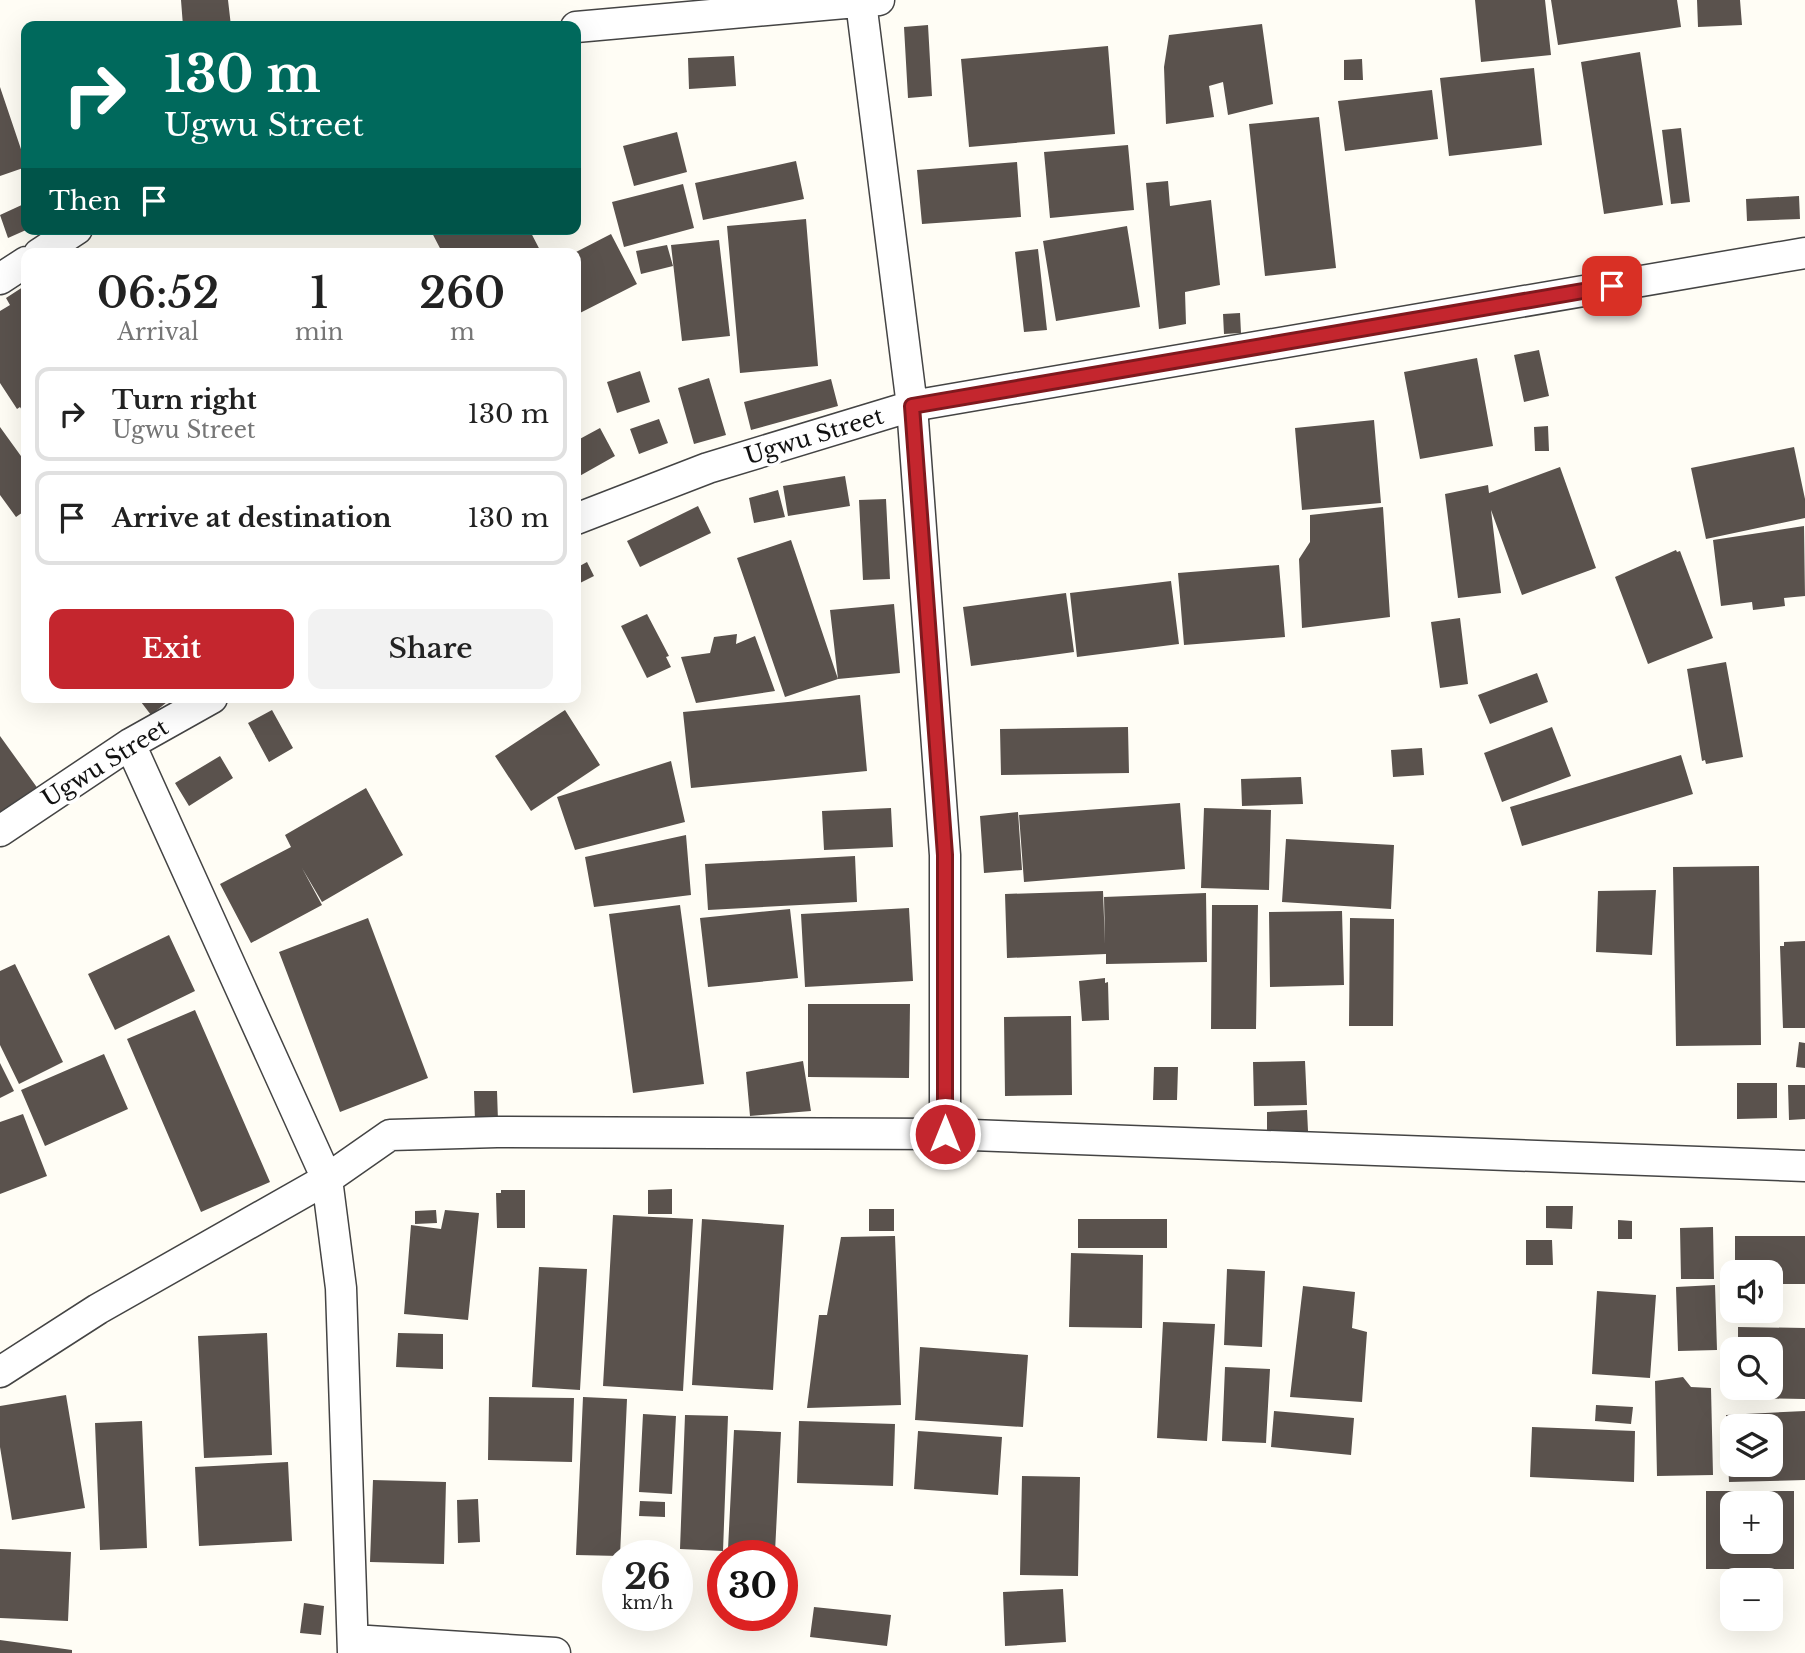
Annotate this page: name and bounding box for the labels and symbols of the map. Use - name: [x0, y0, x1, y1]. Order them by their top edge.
- pin: [1582, 256, 1642, 316]
- street label: Ugwu Street: [741, 402, 887, 470]
- street label: Ugwu Street: [37, 713, 174, 813]
- position arrow: [908, 1097, 982, 1171]
- speed limit sign: 30: [707, 1540, 798, 1631]

